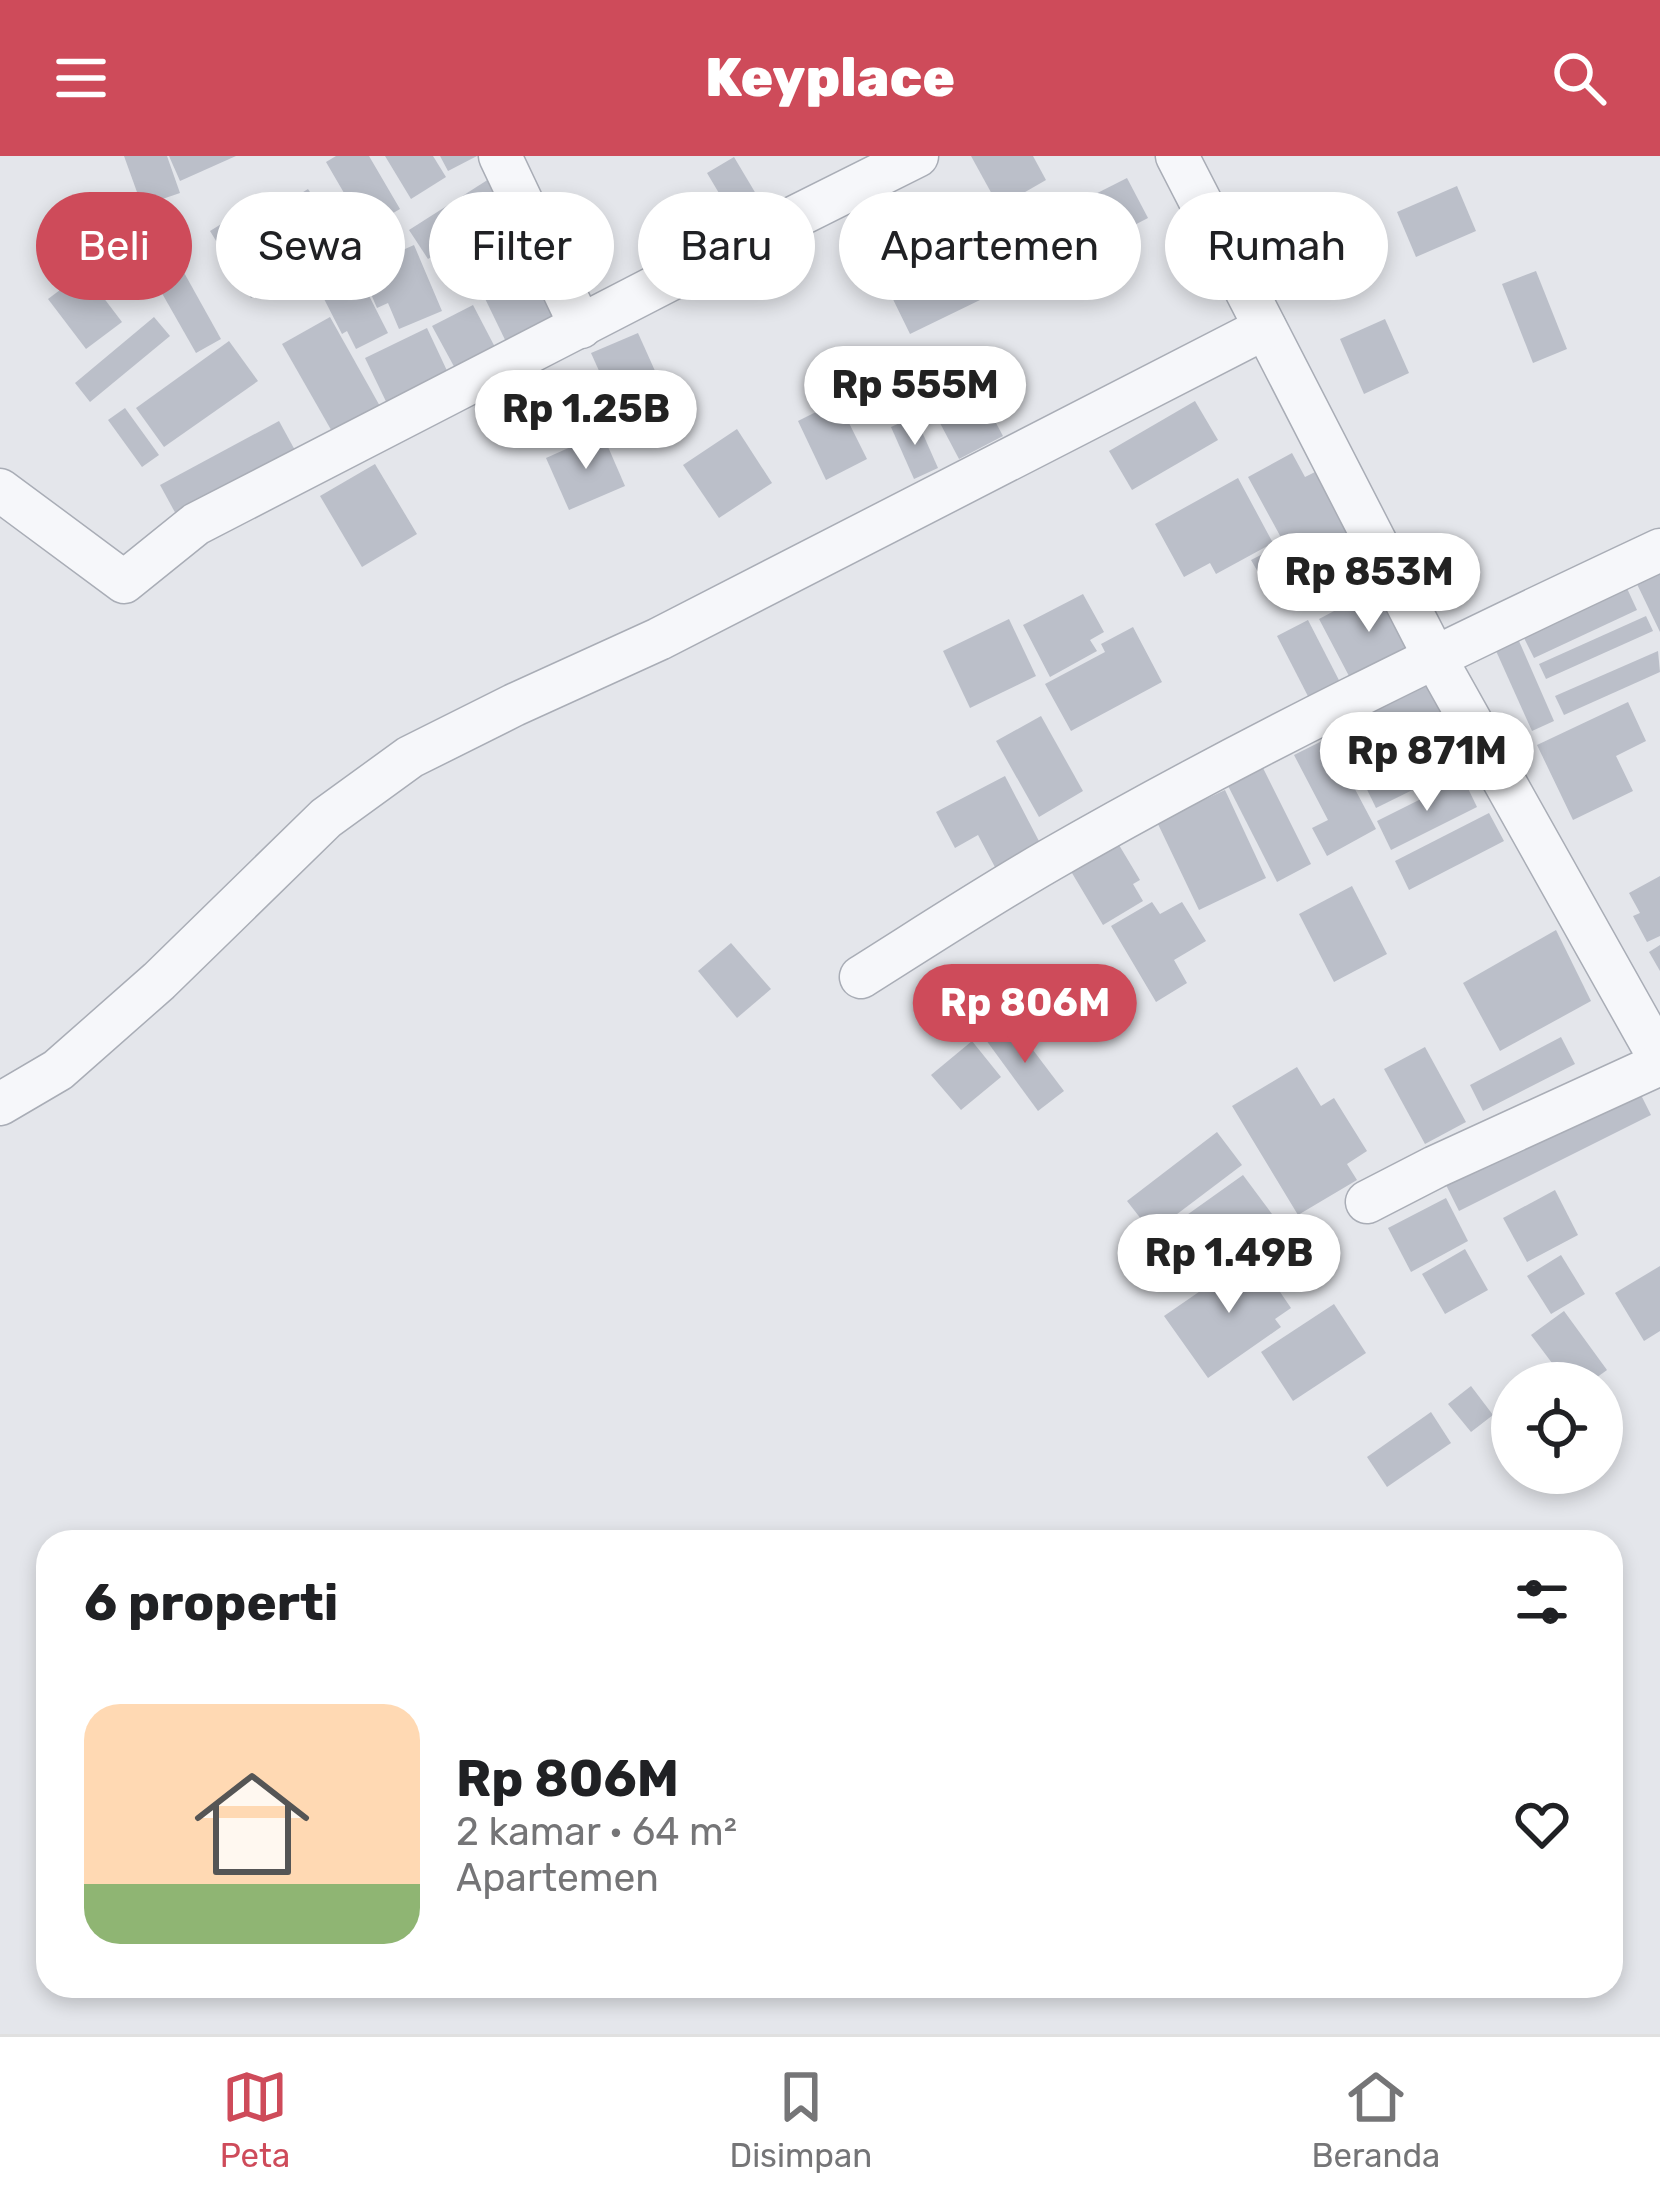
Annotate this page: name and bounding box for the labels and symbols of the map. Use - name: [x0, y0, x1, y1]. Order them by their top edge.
- pin: Rp 555M: [804, 346, 1026, 448]
- pin: Rp 1.25B: [462, 370, 710, 472]
- pin: Rp 853M: [1258, 533, 1480, 635]
- pin: Rp 871M: [1316, 712, 1538, 814]
- pin: Rp 806M: [914, 964, 1136, 1066]
- pin: Rp 1.49B: [1105, 1214, 1353, 1316]

